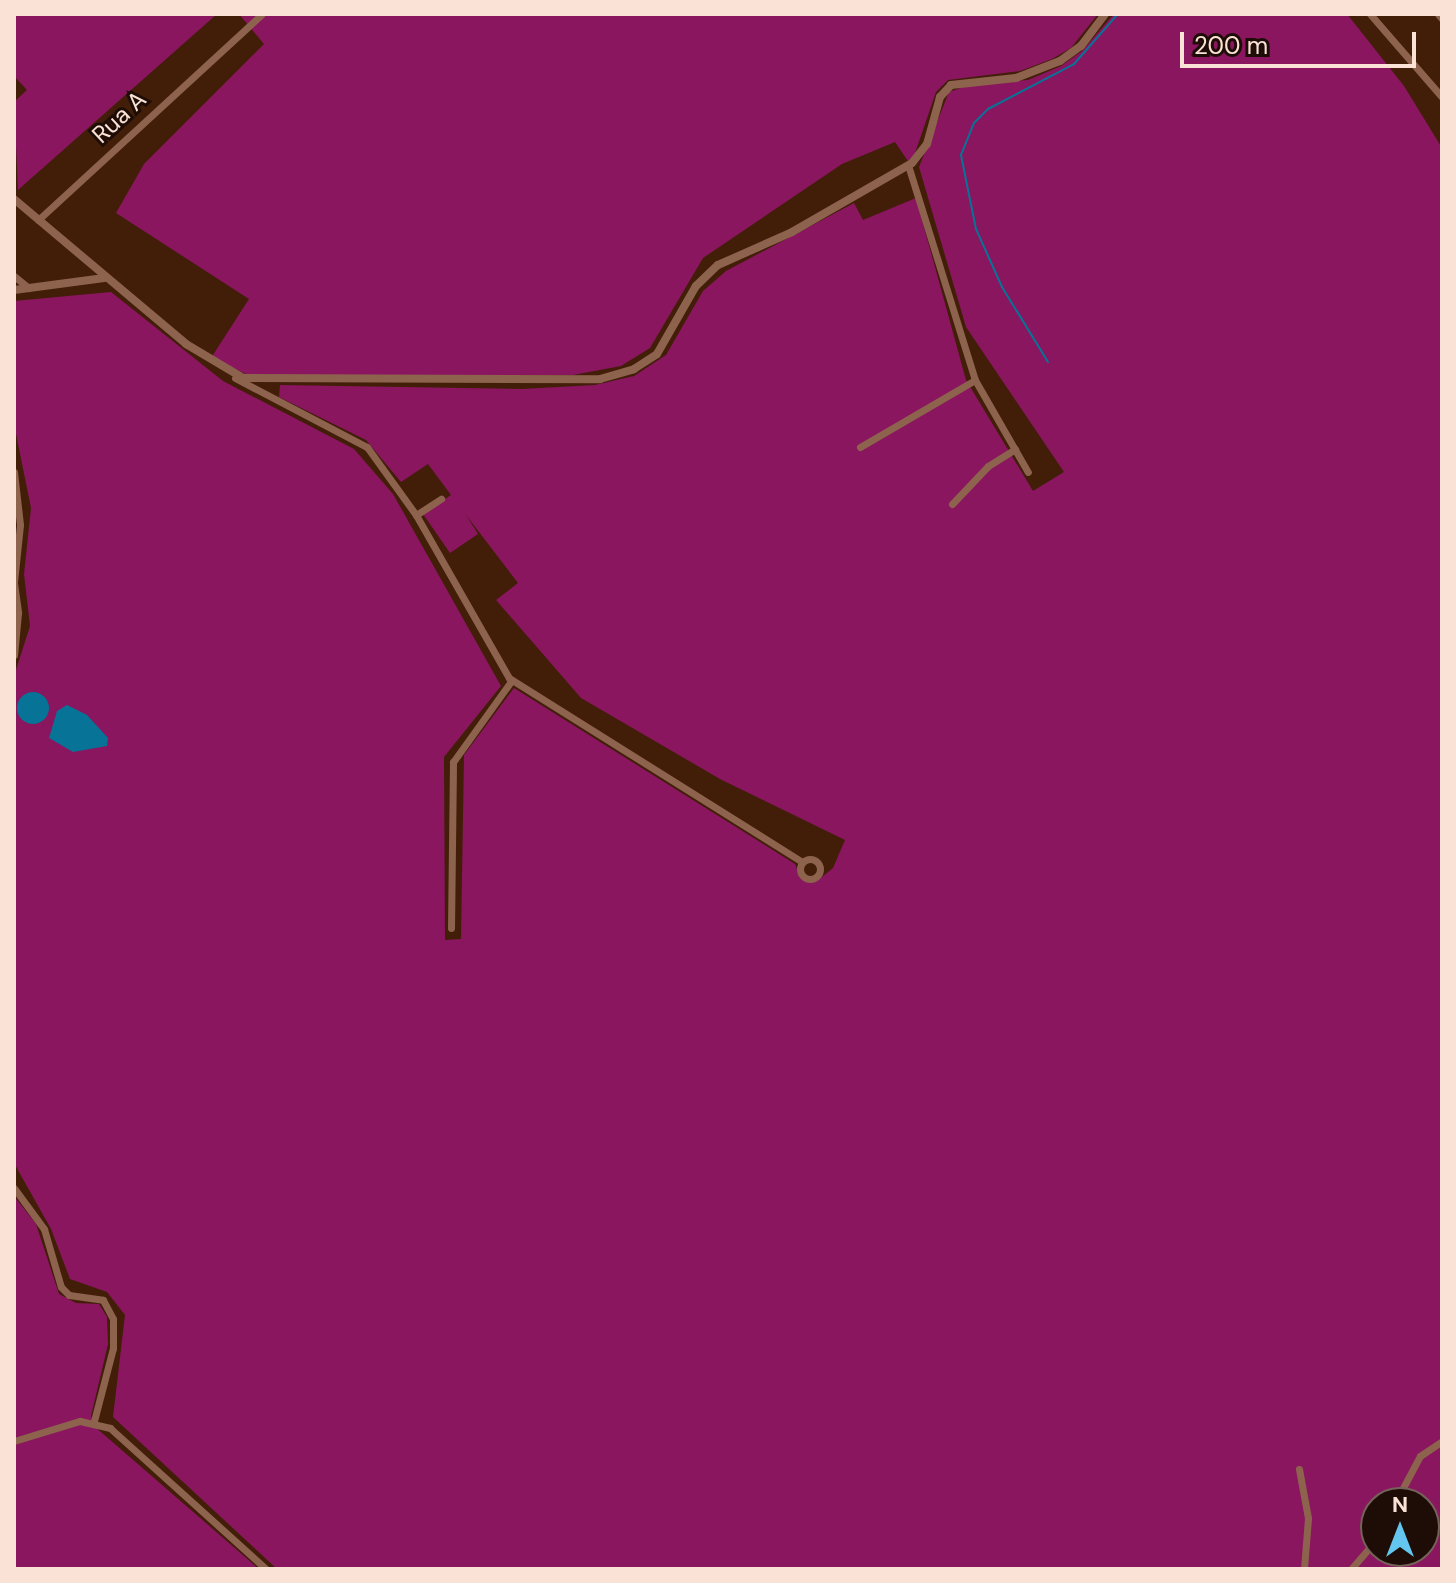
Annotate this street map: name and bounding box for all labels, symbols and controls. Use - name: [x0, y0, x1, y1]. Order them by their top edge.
- scale bar: [1184, 16, 1420, 66]
- text: 200 m: [1194, 30, 1268, 61]
- street label: Rua A: [86, 85, 152, 149]
- north arrow: [1360, 1487, 1440, 1567]
- text: N: [1392, 1490, 1408, 1519]

